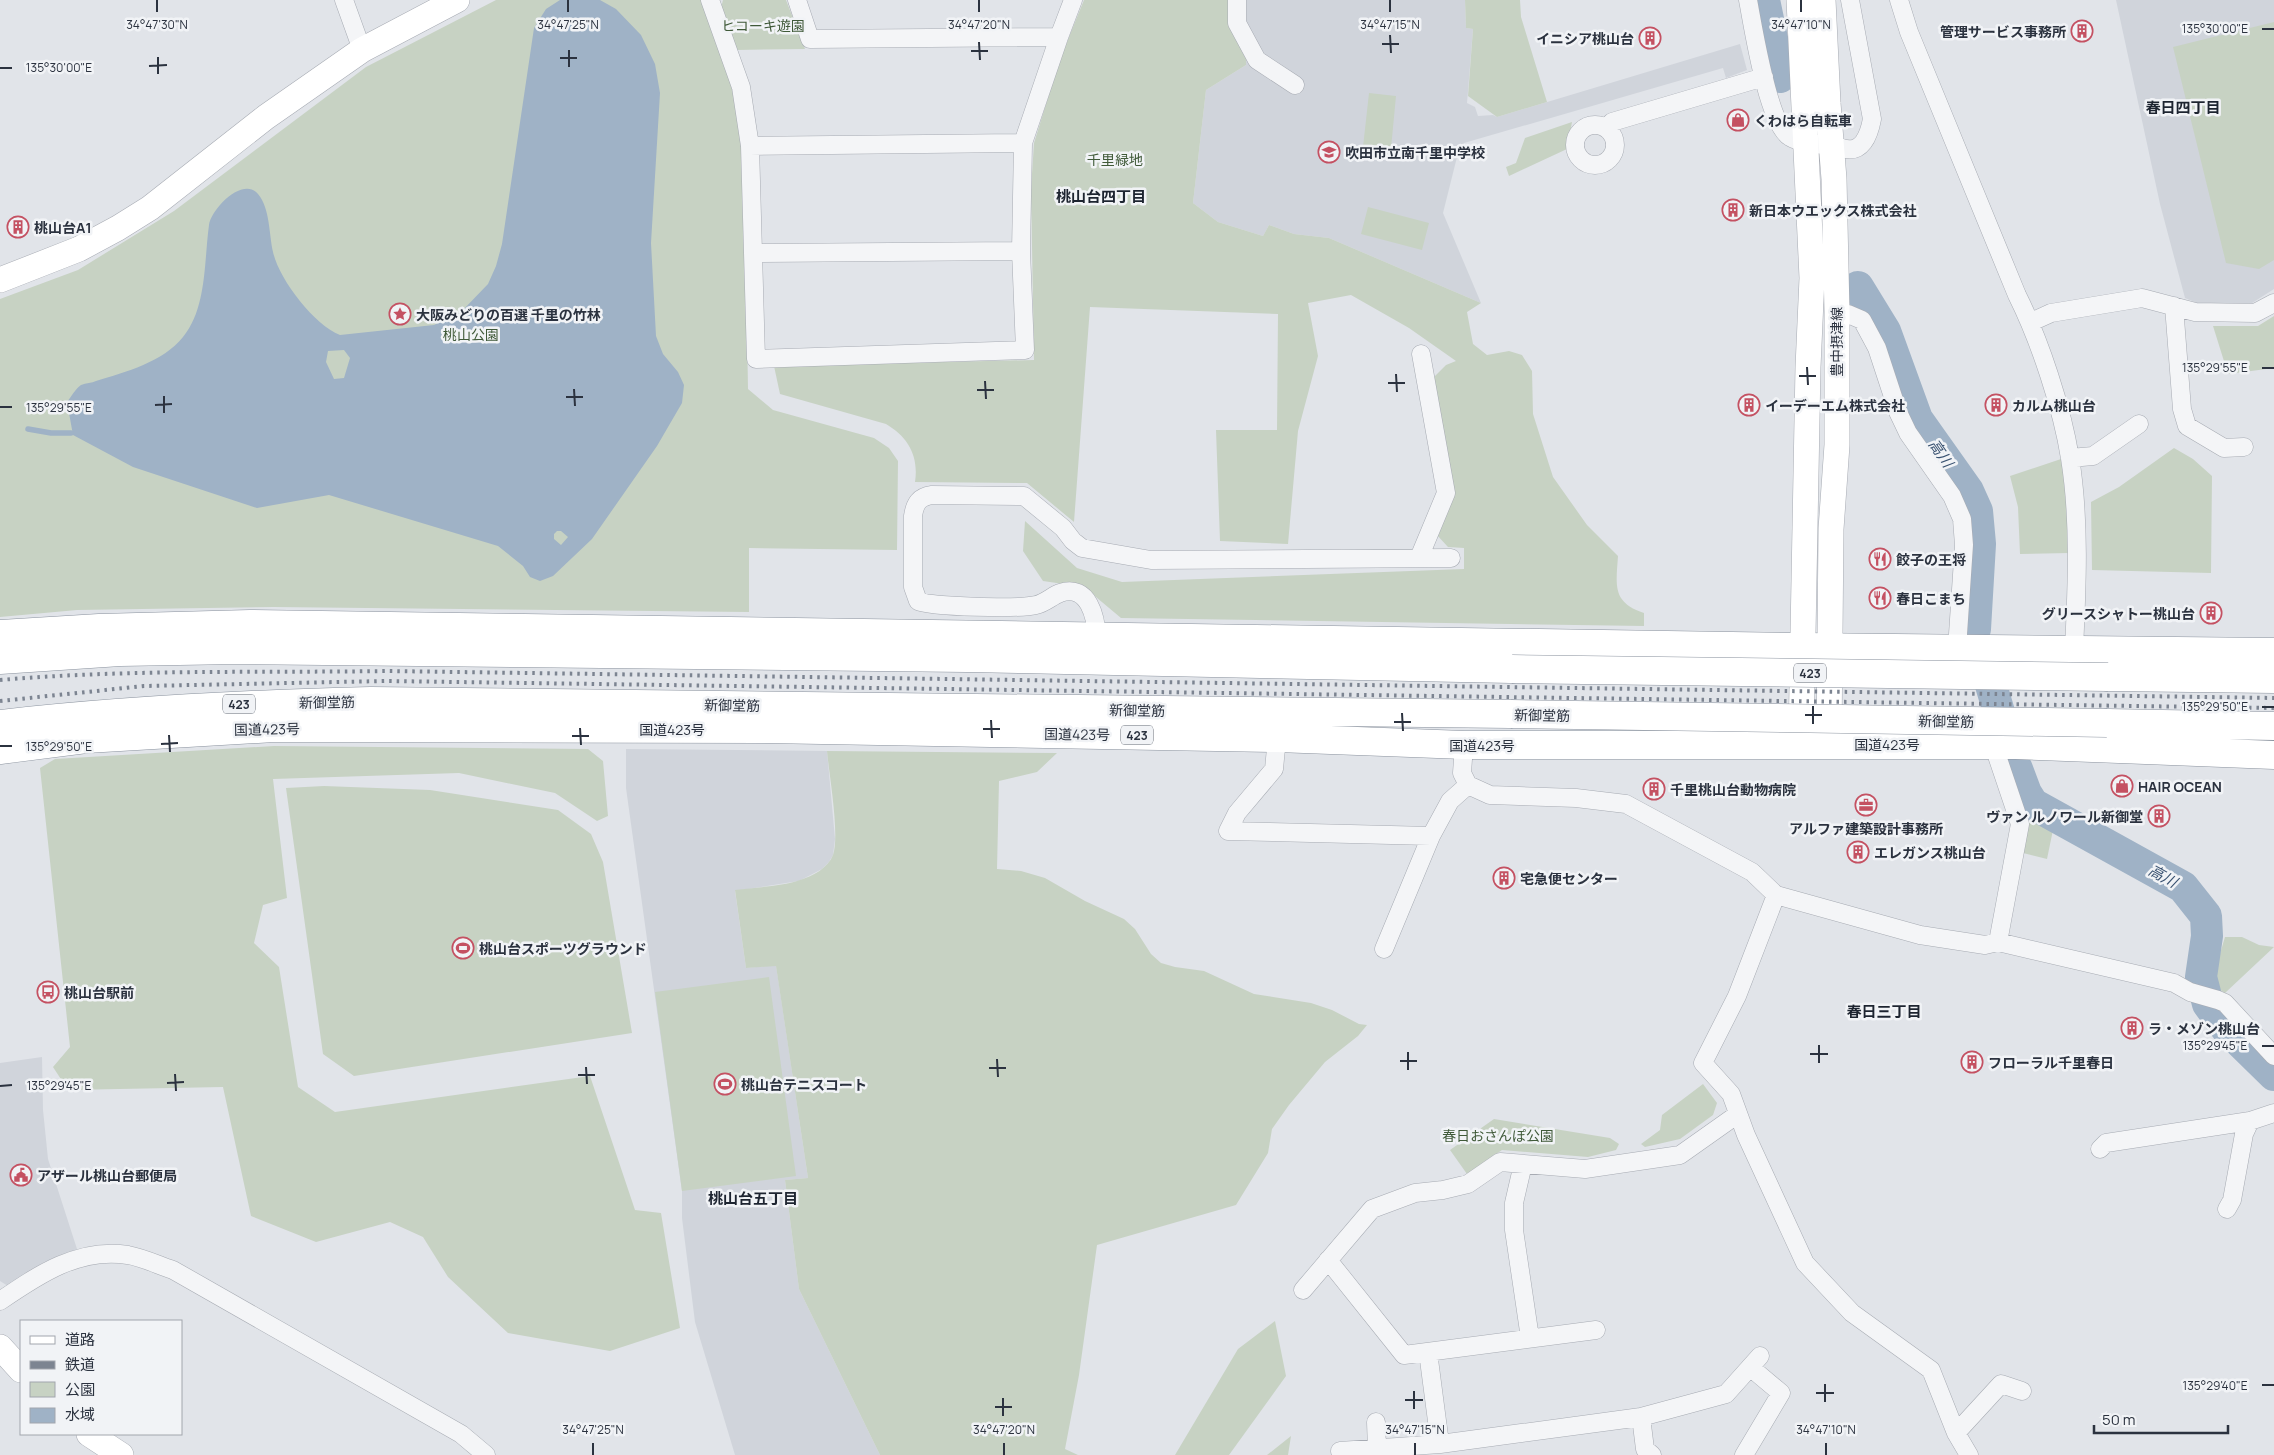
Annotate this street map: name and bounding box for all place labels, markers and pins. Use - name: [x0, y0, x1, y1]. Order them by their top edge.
- building icon: 管理サービス事務所: [2070, 19, 2094, 43]
- place label: 管理サービス事務所: [1940, 22, 2066, 41]
- building icon: イニシア桃山台: [1638, 26, 1662, 50]
- place label: イニシア桃山台: [1536, 29, 1634, 48]
- shop icon: くわはら自転車: [1726, 108, 1750, 132]
- place label: くわはら自転車: [1754, 111, 1852, 130]
- school or university icon: 吹田市立南千里中学校: [1317, 140, 1341, 164]
- place label: 吹田市立南千里中学校: [1345, 143, 1485, 162]
- building icon: 新日本ウエックス株式会社: [1721, 198, 1745, 222]
- place label: 新日本ウエックス株式会社: [1749, 201, 1917, 220]
- building icon: 桃山台A1: [6, 215, 30, 239]
- place label: 桃山台A1: [34, 218, 92, 237]
- place icon: 大阪みどりの百選 千里の竹林: [388, 302, 412, 326]
- place label: 大阪みどりの百選 千里の竹林: [416, 305, 601, 324]
- building icon: イーデーエム株式会社: [1737, 393, 1761, 417]
- building icon: カルム桃山台: [1984, 393, 2008, 417]
- place label: イーデーエム株式会社: [1765, 396, 1905, 415]
- place label: カルム桃山台: [2012, 396, 2096, 415]
- restaurant icon: 餃子の王将: [1868, 547, 1892, 571]
- place label: 餃子の王将: [1896, 550, 1966, 569]
- restaurant icon: 春日こまち: [1868, 586, 1892, 610]
- place label: 春日こまち: [1896, 589, 1966, 608]
- building icon: グリースシャトー桃山台: [2199, 601, 2223, 625]
- place label: グリースシャトー桃山台: [2042, 604, 2195, 623]
- shop icon: HAIR OCEAN: [2110, 774, 2134, 798]
- building icon: 千里桃山台動物病院: [1642, 777, 1666, 801]
- place label: HAIR OCEAN: [2138, 777, 2222, 796]
- place label: 千里桃山台動物病院: [1670, 780, 1796, 799]
- office icon: アルファ建築設計事務所: [1854, 793, 1878, 817]
- building icon: ヴァン ルノワール新御堂: [2147, 804, 2171, 828]
- place label: ヴァン ルノワール新御堂: [1986, 807, 2143, 826]
- place label: アルファ建築設計事務所: [1789, 819, 1943, 838]
- building icon: エレガンス桃山台: [1846, 840, 1870, 864]
- place label: エレガンス桃山台: [1874, 843, 1986, 862]
- building icon: 宅急便センター: [1492, 866, 1516, 890]
- place label: 宅急便センター: [1520, 869, 1618, 888]
- sports icon: 桃山台スポーツグラウンド: [451, 936, 475, 960]
- place label: 桃山台スポーツグラウンド: [479, 939, 647, 958]
- bus stop icon: 桃山台駅前: [36, 980, 60, 1004]
- place label: 桃山台駅前: [64, 983, 134, 1002]
- building icon: ラ・メゾン桃山台: [2120, 1016, 2144, 1040]
- place label: ラ・メゾン桃山台: [2148, 1019, 2260, 1038]
- building icon: フローラル千里春日: [1960, 1050, 1984, 1074]
- place label: フローラル千里春日: [1988, 1053, 2114, 1072]
- sports icon: 桃山台テニスコート: [713, 1072, 737, 1096]
- place label: 桃山台テニスコート: [741, 1075, 867, 1094]
- public building icon: アザール桃山台郵便局: [9, 1163, 33, 1187]
- place label: アザール桃山台郵便局: [37, 1166, 177, 1185]

